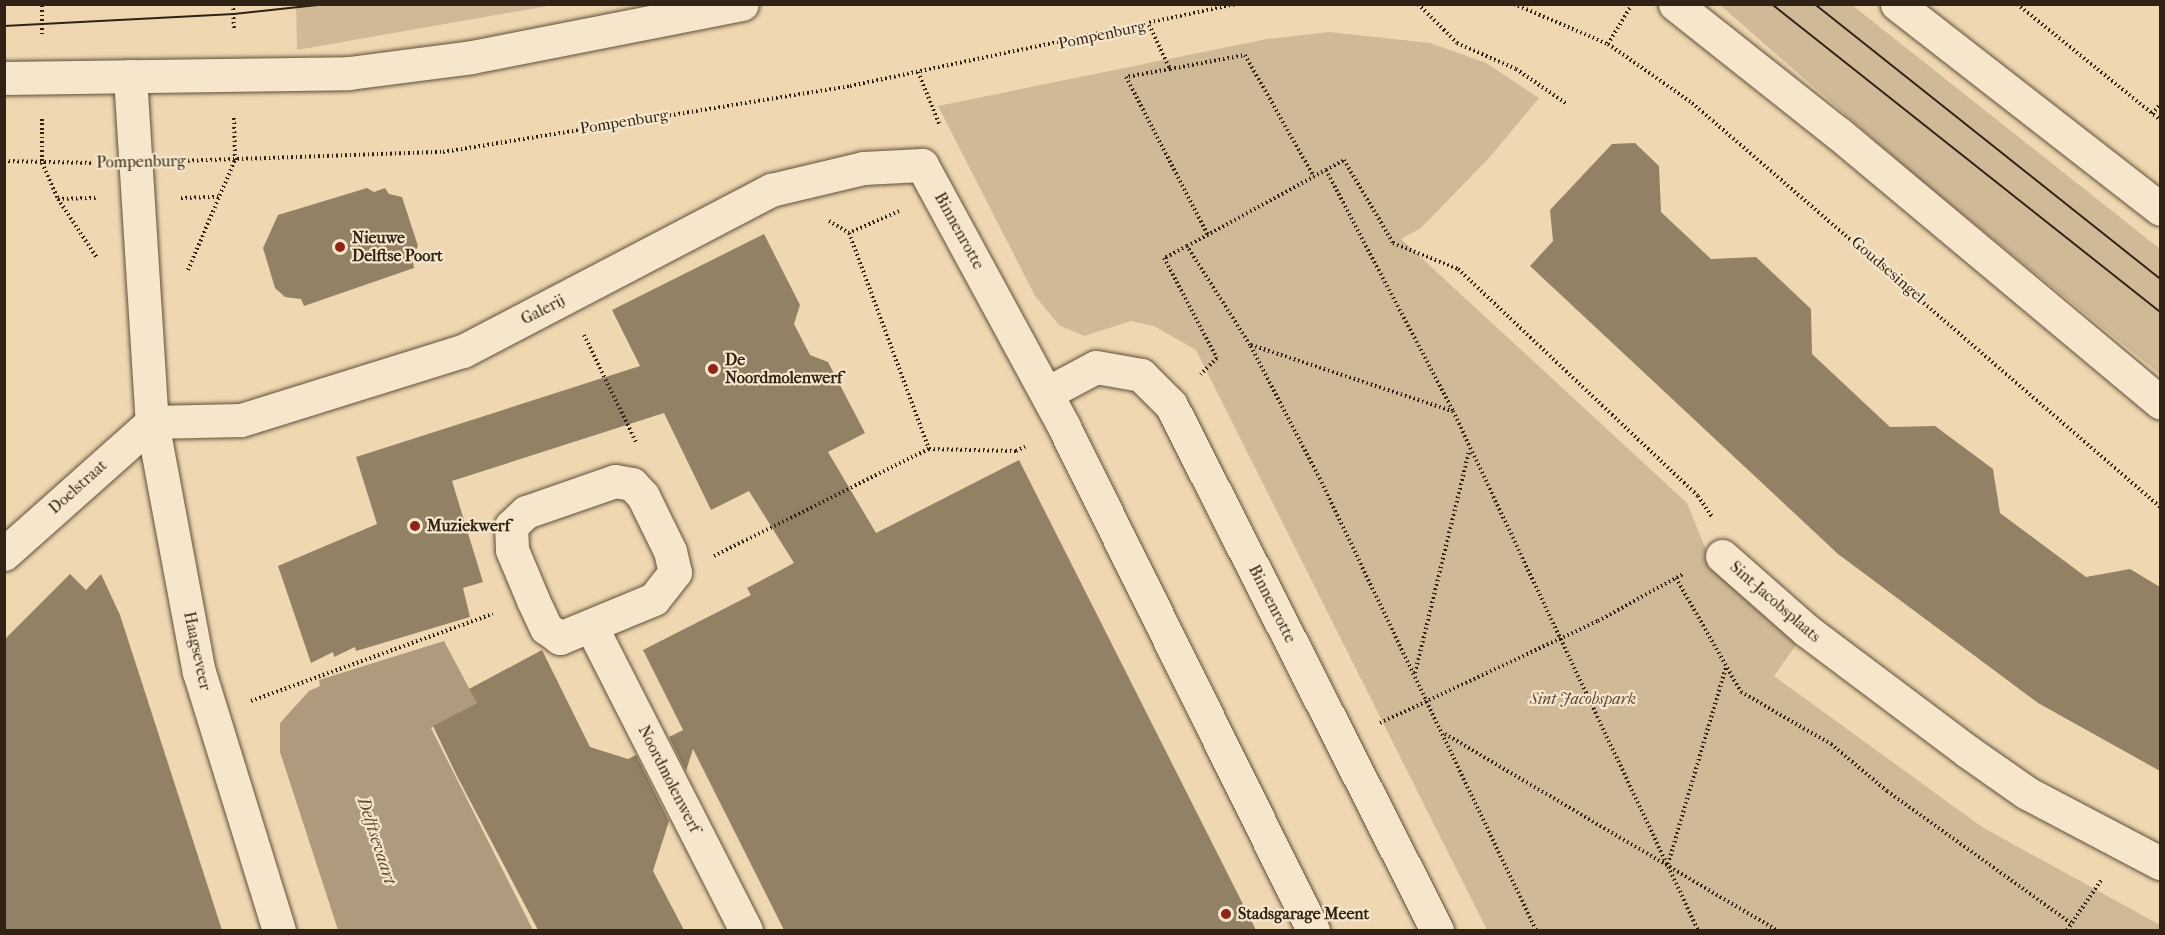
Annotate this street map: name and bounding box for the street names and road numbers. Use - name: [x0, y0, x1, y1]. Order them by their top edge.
- street label: Pompenburg: [1056, 16, 1148, 54]
- street label: Pompenburg: [579, 106, 669, 138]
- street label: Pompenburg: [96, 152, 186, 172]
- street label: Binnenrotte: [930, 189, 988, 273]
- street label: Goudsesingel: [1847, 233, 1929, 307]
- street label: Galerij: [518, 291, 568, 329]
- street label: Doelstraat: [45, 456, 111, 518]
- street label: Sint-Jacobsplaats: [1726, 557, 1824, 647]
- street label: Binnenrotte: [1244, 562, 1300, 646]
- street label: Haagseveer: [179, 610, 215, 692]
- street label: Noordmolenwerf: [634, 722, 704, 836]

